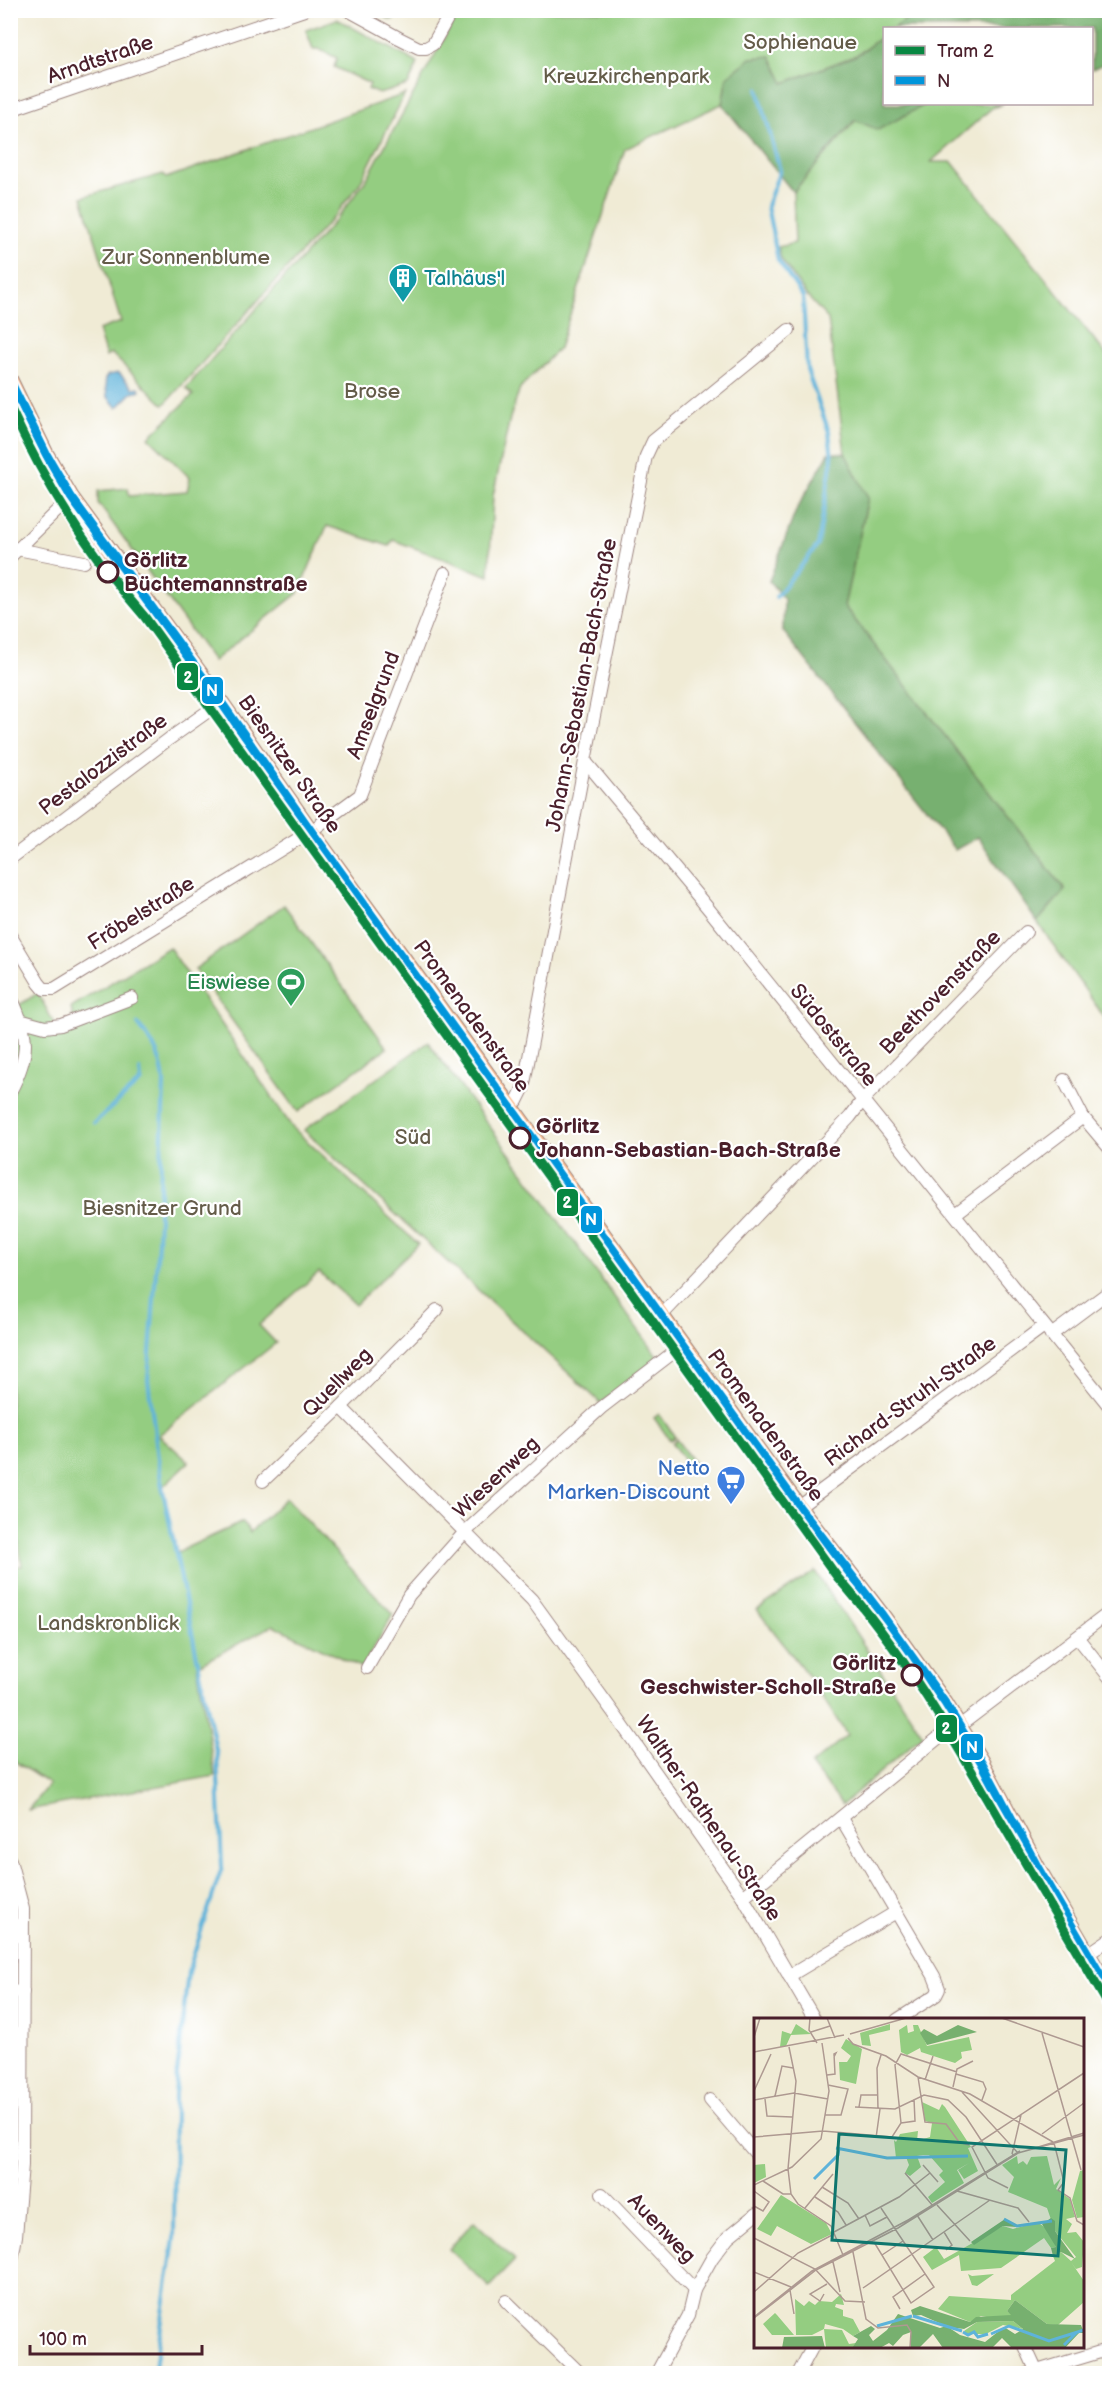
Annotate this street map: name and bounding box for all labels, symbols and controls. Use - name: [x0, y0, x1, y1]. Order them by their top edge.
- legend: [883, 27, 1093, 105]
- street label: Arndtstraße: [44, 30, 157, 89]
- park label: Sophienaue: [743, 30, 857, 55]
- text: Tram 2: [937, 41, 994, 62]
- park label: Kreuzkirchenpark: [543, 64, 710, 89]
- text: N: [937, 71, 951, 92]
- park label: Zur Sonnenblume: [101, 245, 270, 270]
- building icon: Talhäus'l: [387, 262, 419, 304]
- place label: Talhäus'l: [424, 266, 505, 291]
- park label: Brose: [344, 379, 400, 404]
- street label: Johann-Sebastian-Bach-Straße: [541, 536, 622, 834]
- place label: Görlitz Büchtemannstraße: [124, 548, 308, 597]
- marker: Görlitz Büchtemannstraße: [97, 561, 119, 583]
- street label: Amselgrund: [342, 648, 405, 762]
- line badge: 2: [176, 662, 199, 691]
- text: 2: [183, 669, 193, 688]
- line badge: N: [201, 676, 224, 705]
- text: N: [206, 682, 218, 701]
- street label: Biesnitzer Straße: [233, 690, 347, 838]
- street label: Pestalozzistraße: [34, 708, 172, 821]
- street label: Fröbelstraße: [84, 871, 199, 956]
- street label: Beethovenstraße: [875, 925, 1006, 1060]
- street label: Promenadenstraße: [408, 935, 535, 1097]
- sports icon: Eiswiese: [275, 966, 307, 1008]
- place label: Eiswiese: [187, 970, 270, 995]
- street label: Südoststraße: [785, 979, 883, 1092]
- place label: Görlitz Johann-Sebastian-Bach-Straße: [536, 1114, 841, 1163]
- park label: Süd: [395, 1125, 431, 1150]
- marker: Görlitz Johann-Sebastian-Bach-Straße: [509, 1127, 531, 1149]
- line badge: 2: [556, 1188, 579, 1217]
- text: 2: [562, 1194, 572, 1213]
- park label: Biesnitzer Grund: [82, 1196, 242, 1221]
- line badge: N: [580, 1205, 603, 1234]
- text: N: [585, 1211, 597, 1230]
- street label: Richard-Struhl-Straße: [820, 1331, 1001, 1472]
- street label: Quellweg: [297, 1342, 377, 1422]
- street label: Promenadenstraße: [702, 1344, 829, 1506]
- street label: Wiesenweg: [448, 1431, 545, 1524]
- place label: Netto Marken-Discount: [547, 1456, 711, 1505]
- supermarket icon: Netto Marken-Discount: [715, 1464, 747, 1506]
- park label: Landskronblick: [37, 1611, 180, 1636]
- place label: Görlitz Geschwister-Scholl-Straße: [640, 1651, 896, 1700]
- marker: Görlitz Geschwister-Scholl-Straße: [901, 1664, 923, 1686]
- street label: Walther-Rathenau-Straße: [630, 1711, 787, 1926]
- line badge: 2: [935, 1714, 958, 1743]
- text: 2: [941, 1720, 951, 1739]
- line badge: N: [960, 1733, 984, 1761]
- text: N: [966, 1739, 978, 1758]
- inset map: [754, 2018, 1084, 2348]
- street label: Auenweg: [622, 2188, 701, 2268]
- scale bar: [30, 2318, 202, 2356]
- text: 100 m: [39, 2329, 87, 2350]

